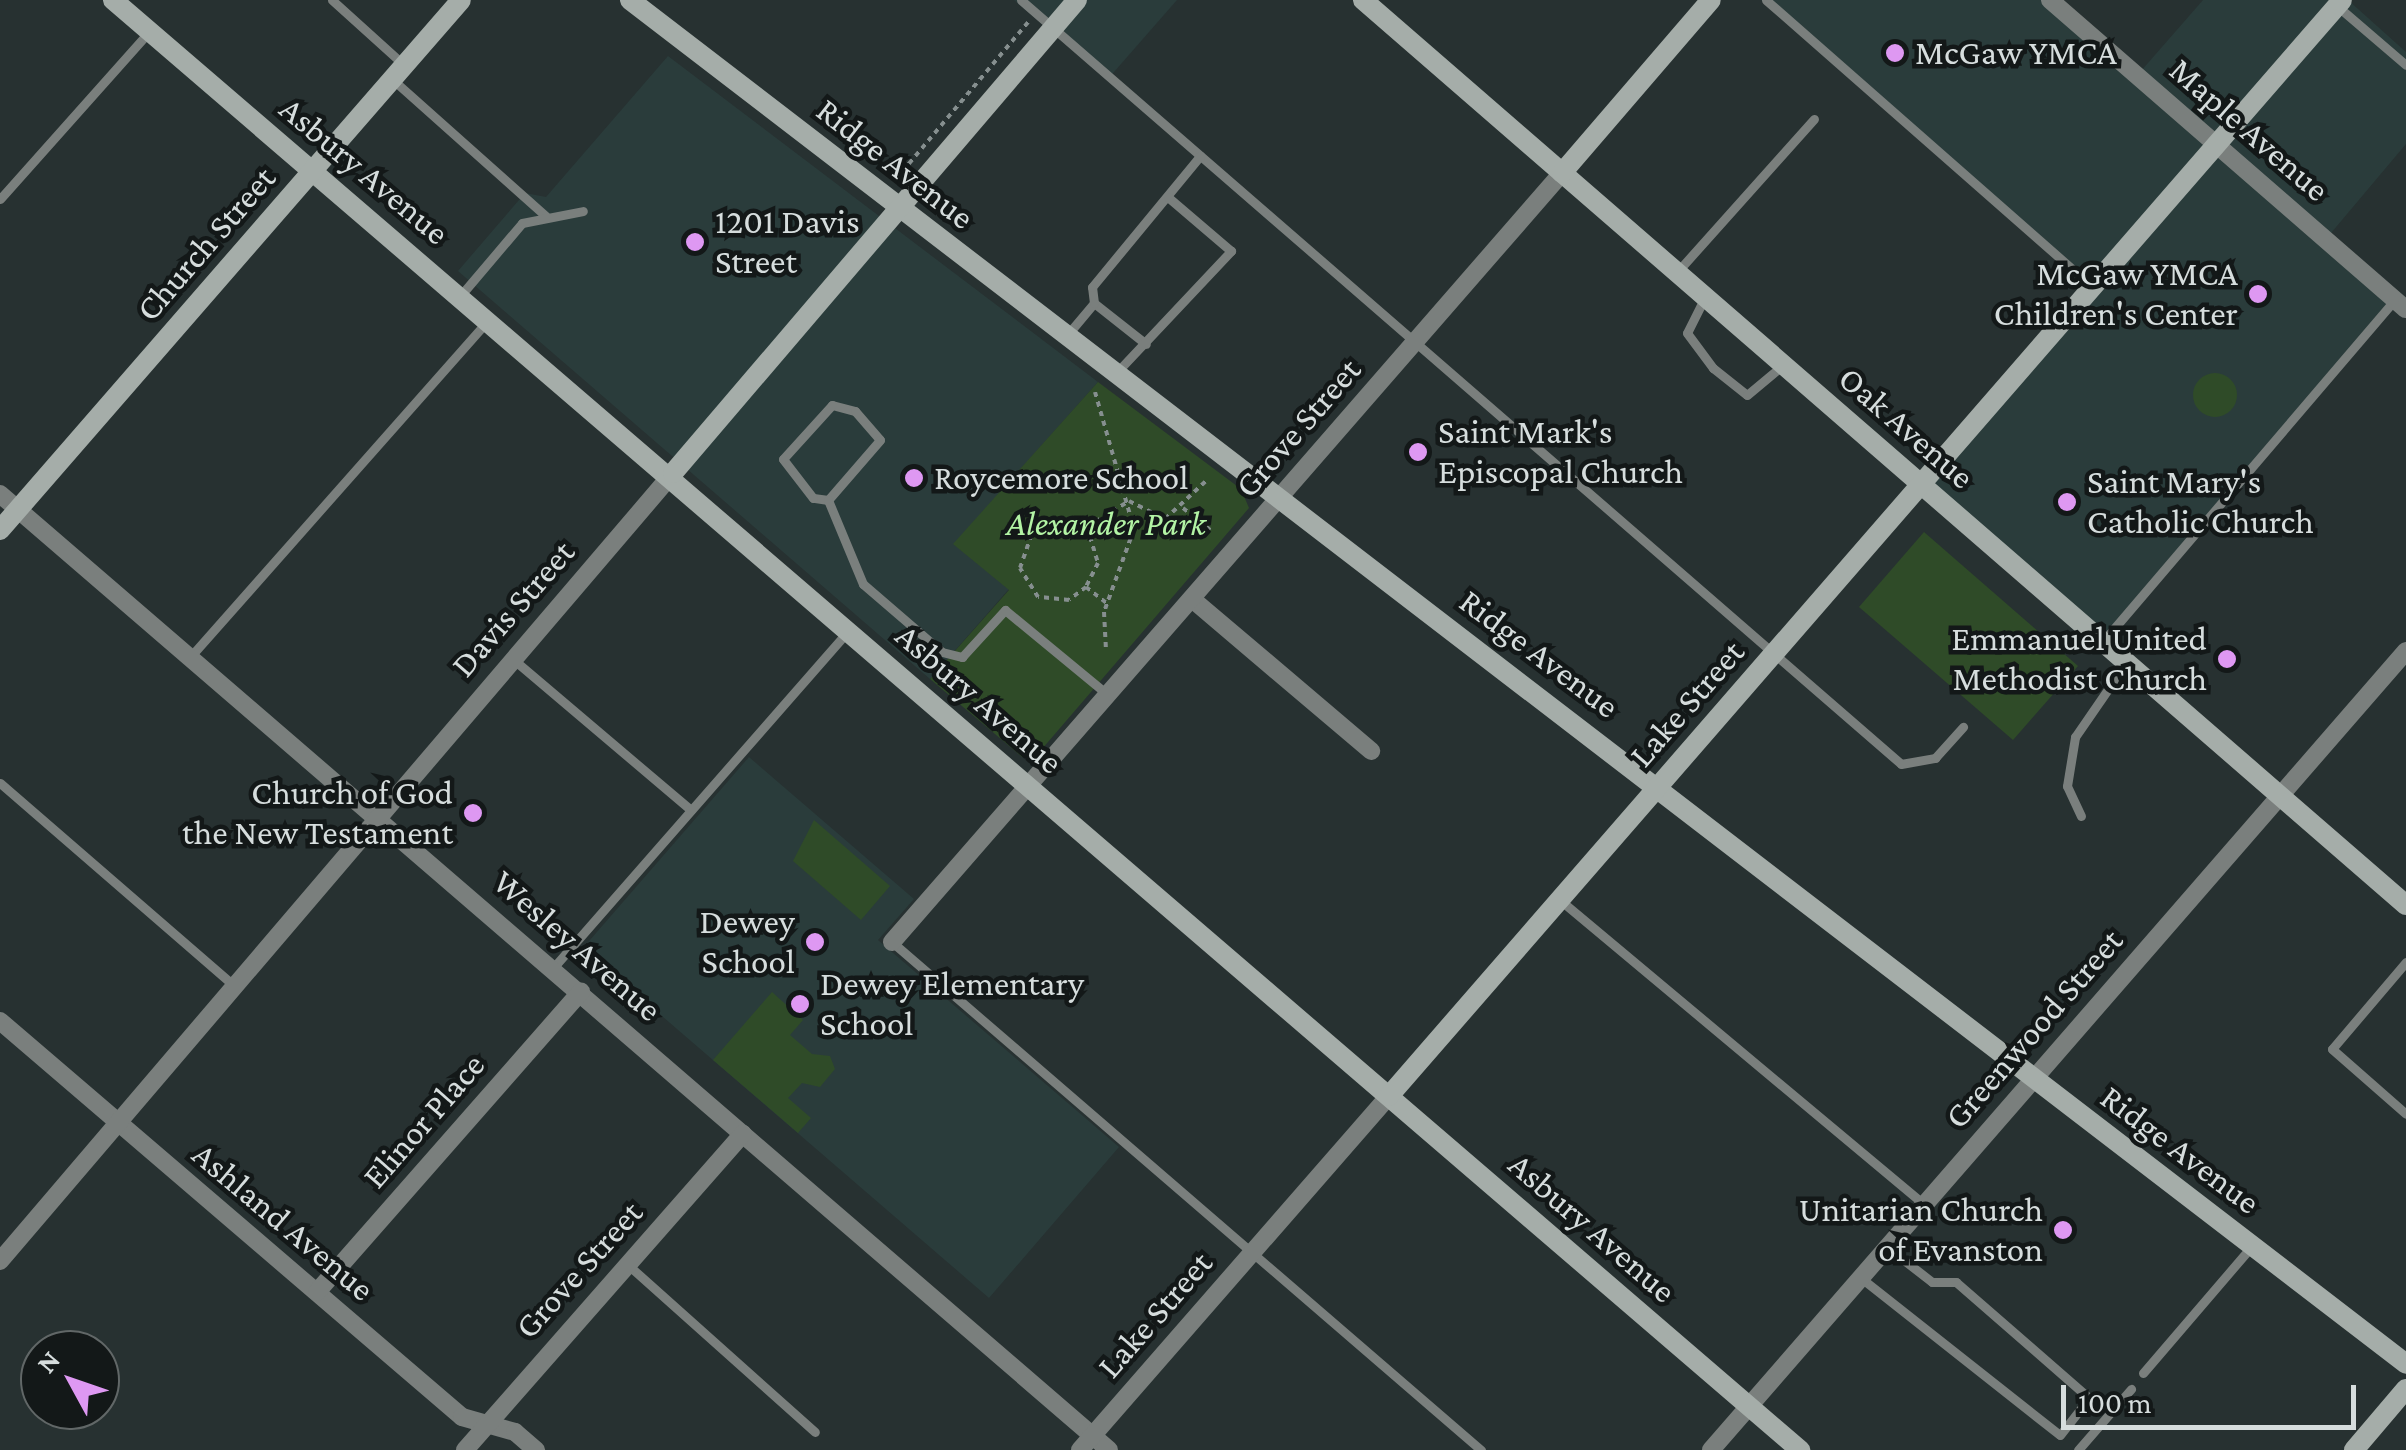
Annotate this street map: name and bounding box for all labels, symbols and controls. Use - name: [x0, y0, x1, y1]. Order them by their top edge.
- place label: McGaw YMCA: [1915, 32, 2117, 74]
- marker: McGaw YMCA: [1884, 42, 1906, 64]
- street label: Maple Avenue: [2161, 49, 2337, 211]
- street label: Asbury Avenue: [271, 88, 457, 254]
- street label: Ridge Avenue: [808, 89, 982, 239]
- street label: Church Street: [127, 158, 285, 330]
- place label: 1201 Davis Street: [715, 201, 860, 283]
- marker: 1201 Davis Street: [684, 231, 706, 253]
- place label: McGaw YMCA Children's Center: [1994, 253, 2238, 335]
- marker: McGaw YMCA Children's Center: [2247, 283, 2269, 305]
- street label: Grove Street: [1226, 350, 1370, 506]
- street label: Oak Avenue: [1830, 358, 1982, 498]
- place label: Saint Mark's Episcopal Church: [1438, 411, 1683, 493]
- marker: Saint Mark's Episcopal Church: [1407, 441, 1429, 463]
- place label: Roycemore School: [934, 457, 1188, 499]
- place label: Saint Mary's Catholic Church: [2087, 461, 2314, 543]
- marker: Roycemore School: [903, 467, 925, 489]
- marker: Saint Mary's Catholic Church: [2056, 491, 2078, 513]
- park label: Alexander Park: [1006, 503, 1206, 545]
- street label: Davis Street: [442, 532, 584, 686]
- street label: Ridge Avenue: [1451, 580, 1627, 728]
- street label: Asbury Avenue: [887, 615, 1071, 783]
- place label: Emmanuel United Methodist Church: [1951, 618, 2207, 700]
- street label: Lake Street: [1621, 632, 1753, 776]
- marker: Emmanuel United Methodist Church: [2216, 648, 2238, 670]
- place label: Church of God the New Testament: [182, 772, 453, 854]
- marker: Church of God the New Testament: [462, 802, 484, 824]
- street label: Wesley Avenue: [484, 861, 670, 1031]
- place label: Dewey School: [700, 901, 795, 983]
- street label: Greenwood Street: [1936, 921, 2132, 1137]
- marker: Dewey School: [804, 931, 826, 953]
- place label: Dewey Elementary School: [820, 963, 1084, 1045]
- marker: Dewey Elementary School: [789, 993, 811, 1015]
- street label: Elinor Place: [354, 1045, 494, 1197]
- street label: Ridge Avenue: [2092, 1076, 2268, 1224]
- street label: Ashland Avenue: [183, 1134, 383, 1310]
- street label: Asbury Avenue: [1500, 1144, 1684, 1312]
- place label: Unitarian Church of Evanston: [1799, 1189, 2043, 1271]
- street label: Grove Street: [506, 1192, 652, 1348]
- marker: Unitarian Church of Evanston: [2052, 1219, 2074, 1241]
- street label: Lake Street: [1089, 1243, 1221, 1387]
- north arrow: [20, 1330, 120, 1430]
- text: N: [30, 1344, 66, 1379]
- scale bar: [2066, 1365, 2361, 1427]
- text: 100 m: [2078, 1386, 2152, 1419]

